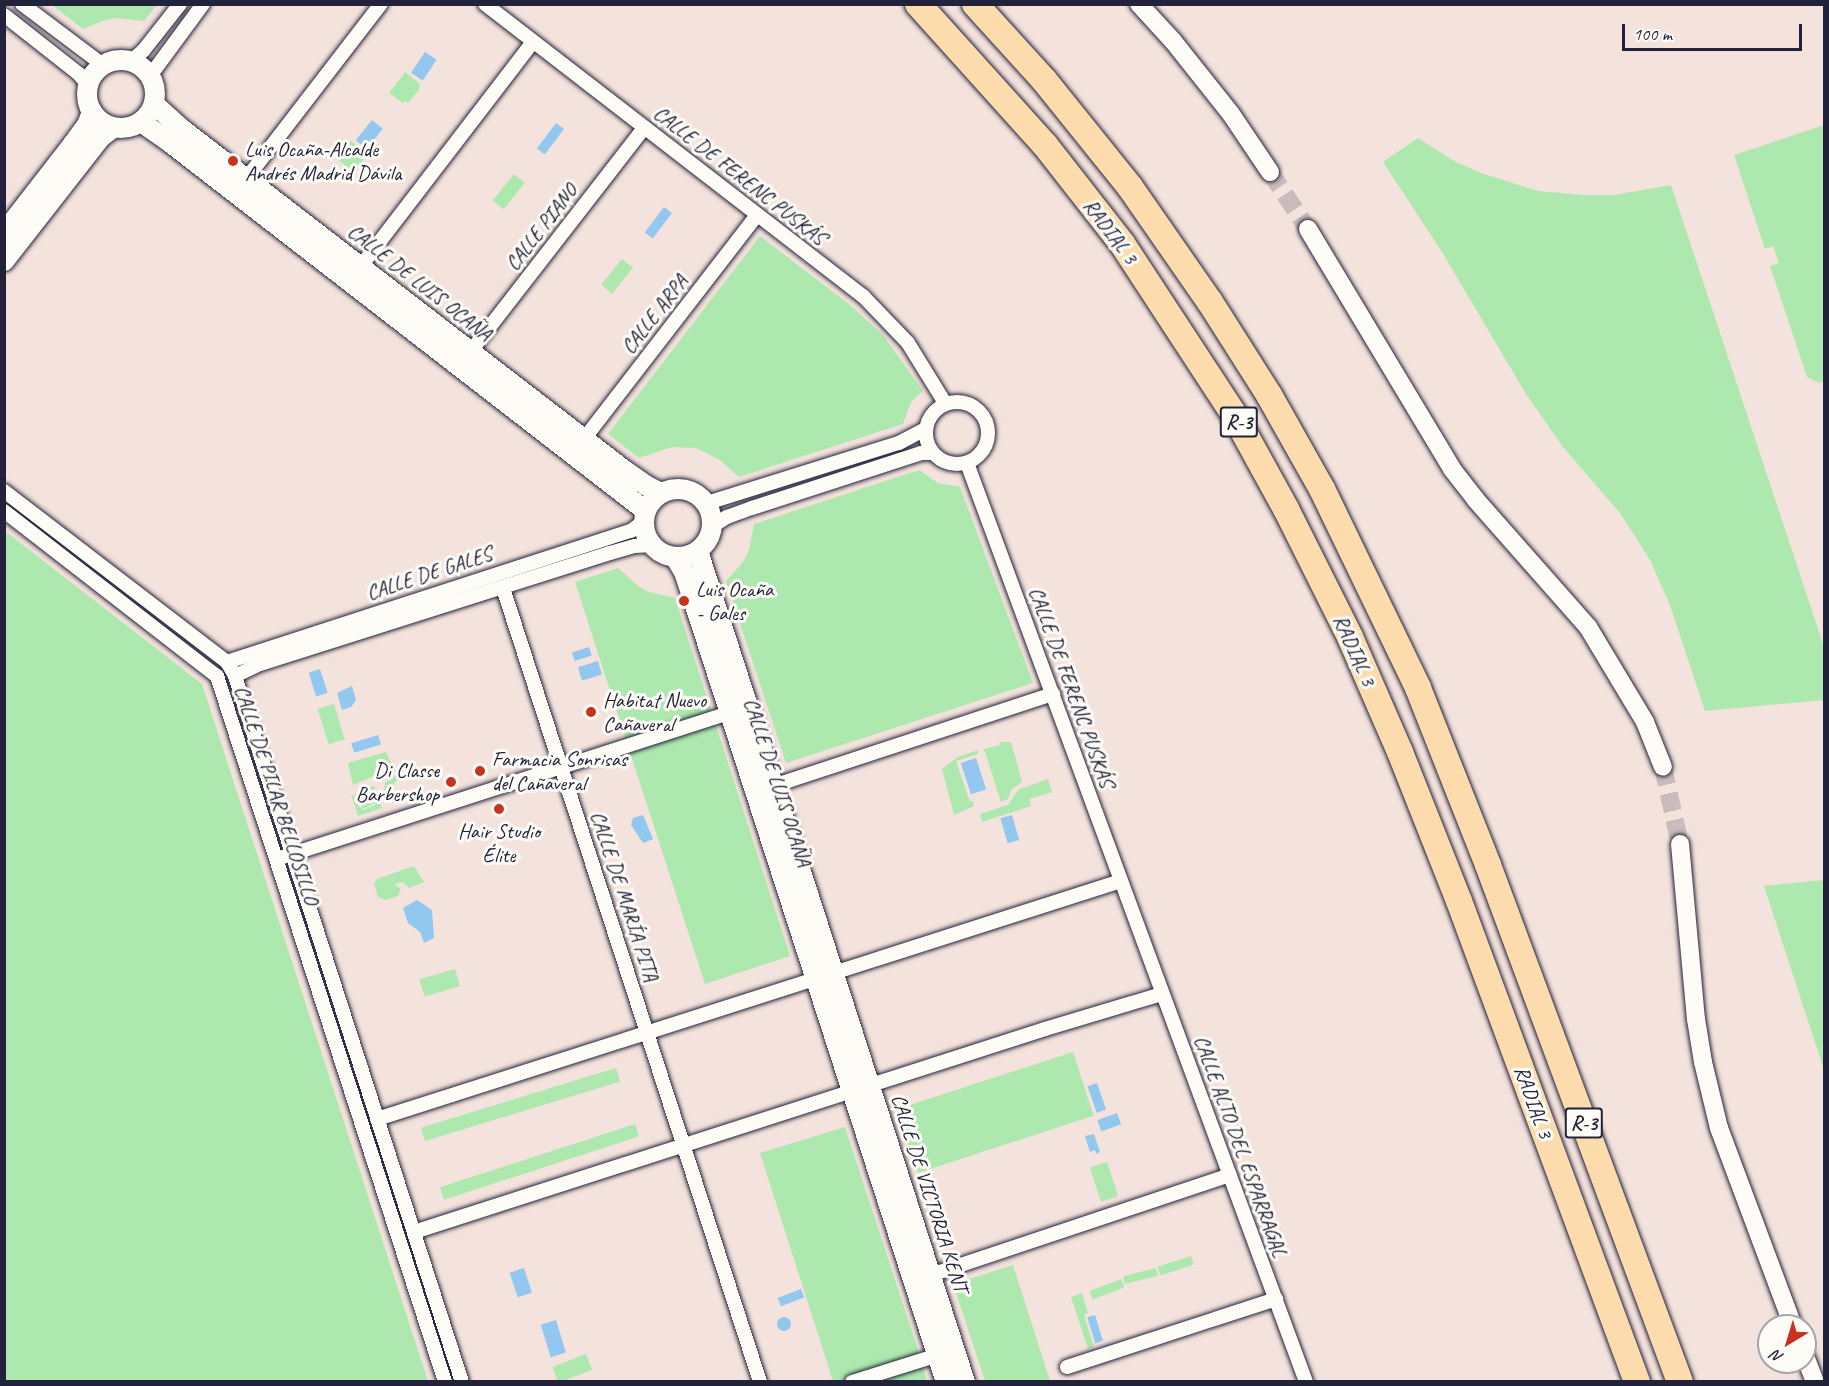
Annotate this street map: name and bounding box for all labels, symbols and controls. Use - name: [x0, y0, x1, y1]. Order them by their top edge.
- scale bar: [1625, 12, 1805, 50]
- text: 100 m: [1633, 23, 1672, 45]
- street label: CALLE DE FERENC PUSKÁS: [649, 100, 831, 250]
- place label: Luis Ocaña-Alcalde Andrés Madrid Dávila: [245, 136, 401, 186]
- marker: Luis Ocaña-Alcalde Andrés Madrid Dávila: [226, 154, 240, 168]
- street label: CALLE PIANO: [499, 179, 583, 275]
- street label: RADIAL 3: [1078, 193, 1144, 269]
- street label: CALLE DE LUIS OCAÑA: [343, 218, 497, 346]
- street label: CALLE ARPA: [615, 269, 693, 359]
- road number: R-3: [1220, 405, 1258, 439]
- street label: CALLE DE GALES: [364, 541, 494, 605]
- place label: Luis Ocaña - Gales: [696, 576, 774, 626]
- street label: CALLE DE FERENC PUSKÁS: [1024, 584, 1120, 790]
- marker: Luis Ocaña - Gales: [677, 594, 691, 608]
- street label: RADIAL 3: [1328, 611, 1382, 689]
- street label: CALLE DE PILAR BELLOSILLO: [230, 683, 324, 907]
- place label: Habitat Nuevo Cañaveral: [603, 687, 706, 737]
- street label: CALLE DE LUIS OCAÑA: [739, 695, 817, 869]
- marker: Habitat Nuevo Cañaveral: [584, 705, 598, 719]
- place label: Farmacia Sonrisas del Cañaveral: [492, 746, 626, 796]
- place label: Di Classe Barbershop: [356, 757, 439, 807]
- marker: Farmacia Sonrisas del Cañaveral: [473, 764, 487, 778]
- marker: Di Classe Barbershop: [444, 775, 458, 789]
- marker: Hair Studio Élite: [492, 802, 506, 816]
- street label: CALLE DE MARÍA PITA: [586, 808, 664, 984]
- place label: Hair Studio Élite: [458, 818, 540, 868]
- street label: CALLE ALTO DEL ESPARRAGAL: [1189, 1032, 1293, 1260]
- street label: RADIAL 3: [1509, 1062, 1559, 1142]
- street label: CALLE DE VICTORIA KENT: [886, 1091, 974, 1295]
- road number: R-3: [1564, 1106, 1604, 1140]
- north arrow: [1757, 1314, 1817, 1374]
- text: N: [1767, 1346, 1787, 1368]

